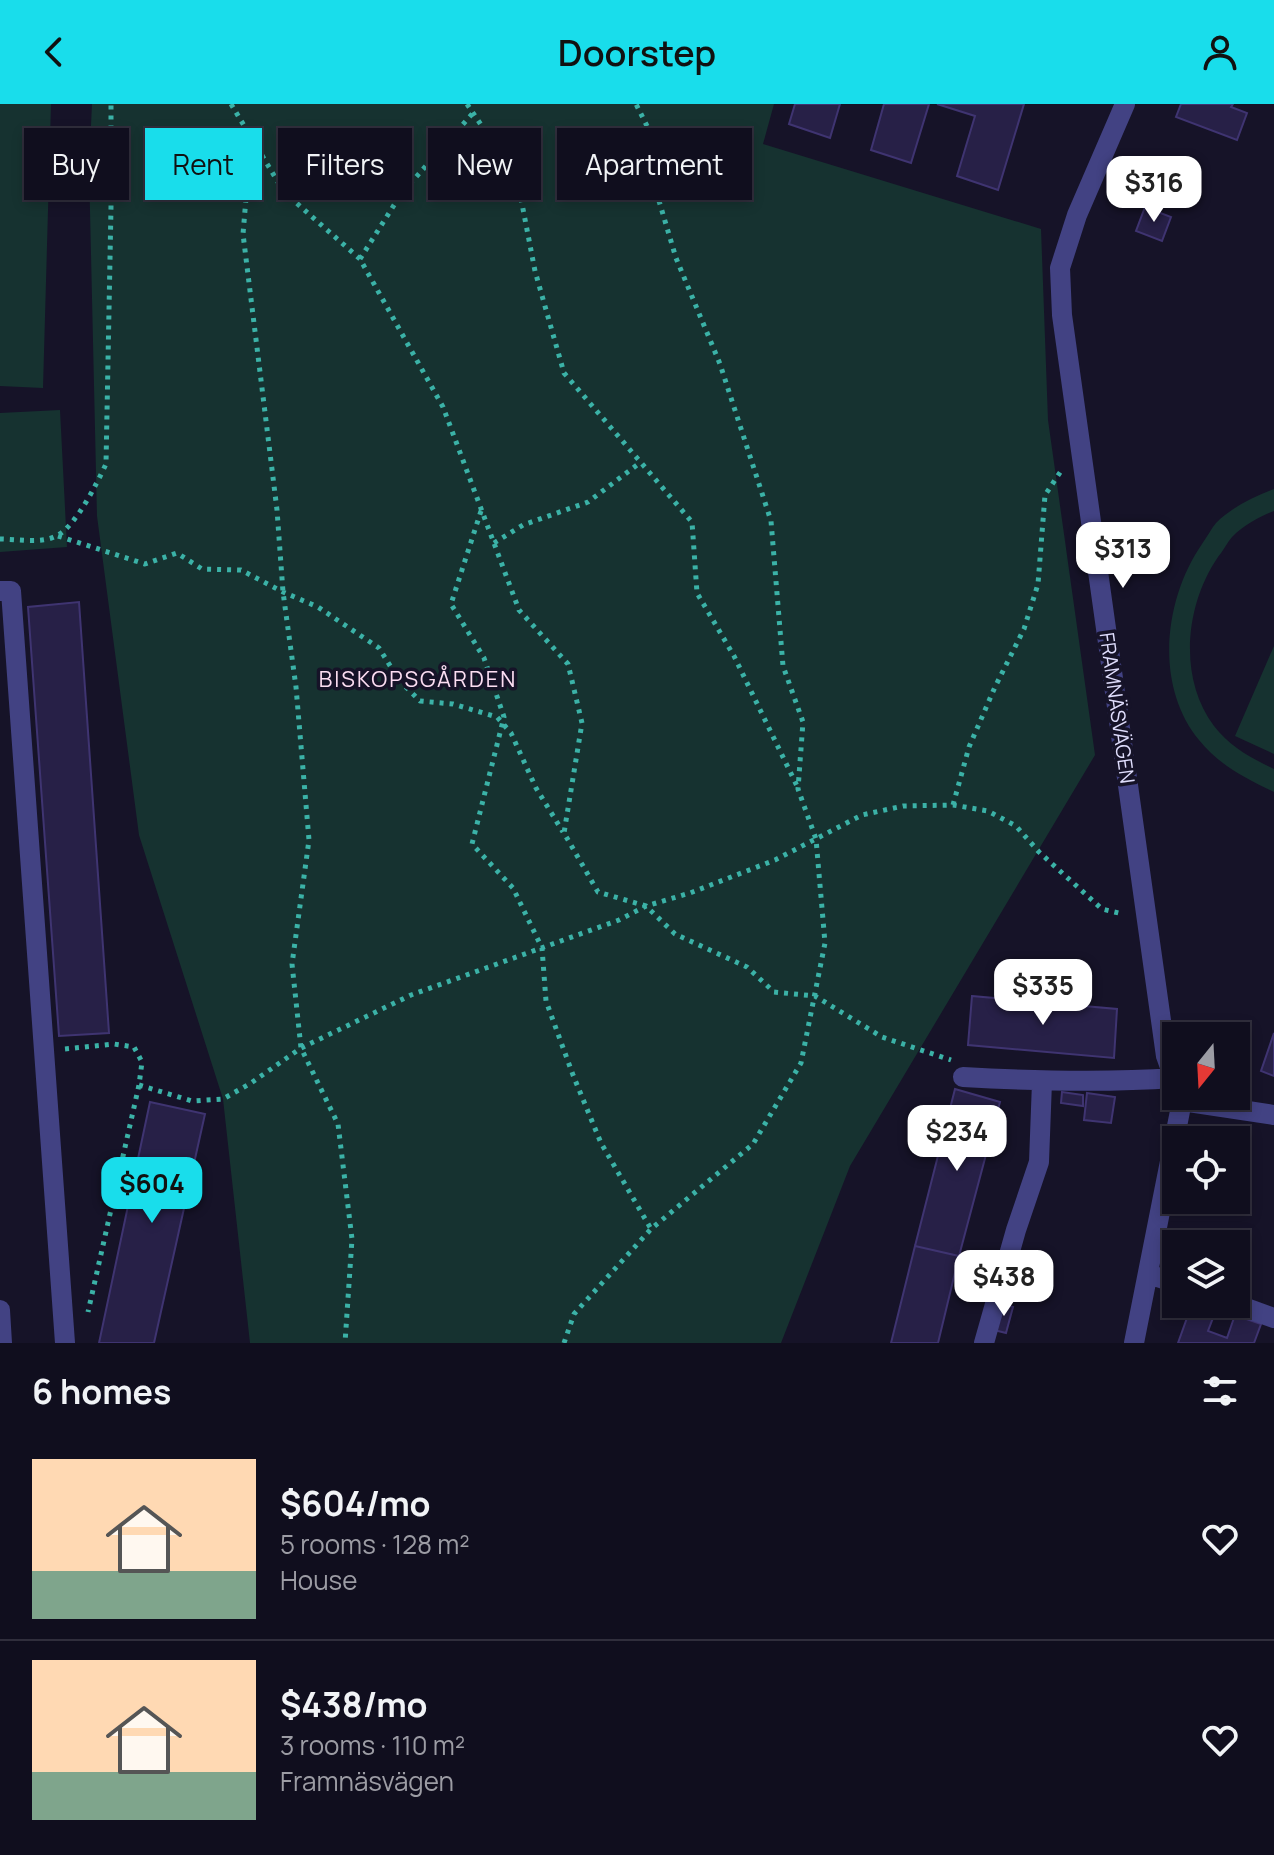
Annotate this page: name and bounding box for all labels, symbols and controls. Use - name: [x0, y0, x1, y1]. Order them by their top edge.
- text: Doorstep: [558, 28, 716, 77]
- icon: back: [32, 30, 76, 74]
- icon: person: [1198, 30, 1242, 74]
- chip: Buy: [24, 128, 129, 200]
- chip: Rent: [145, 128, 262, 200]
- chip: Filters: [278, 128, 412, 200]
- chip: New: [428, 128, 541, 200]
- chip: Apartment: [557, 128, 752, 200]
- pin: $316: [1107, 156, 1201, 224]
- text: $316: [1125, 164, 1184, 200]
- pin: $313: [1076, 522, 1170, 590]
- text: $313: [1094, 530, 1152, 566]
- street label: FRAMNÄSVÄGEN: [1094, 631, 1141, 785]
- district label: BISKOPSGÅRDEN: [319, 664, 517, 694]
- pin: $335: [996, 959, 1090, 1027]
- text: $335: [1012, 967, 1074, 1003]
- north arrow: [1162, 1022, 1250, 1110]
- map controls: [1162, 1022, 1250, 1318]
- pin: $234: [910, 1105, 1004, 1173]
- text: $234: [926, 1113, 988, 1149]
- button: locate: [1162, 1126, 1250, 1214]
- pin: $604: [105, 1157, 199, 1225]
- text: $604: [119, 1165, 185, 1201]
- button: layers: [1162, 1230, 1250, 1318]
- pin: $438: [957, 1250, 1051, 1318]
- text: $438: [972, 1258, 1036, 1294]
- text: 6 homes: [32, 1368, 171, 1414]
- icon: filters: [1198, 1369, 1242, 1413]
- text: $604/mo: [280, 1480, 431, 1526]
- icon: home: [96, 1491, 192, 1587]
- icon: heart: [1198, 1517, 1242, 1561]
- text: 5 rooms · 128 m²: [280, 1526, 470, 1562]
- text: House: [280, 1562, 357, 1598]
- text: $438/mo: [280, 1681, 428, 1727]
- icon: home: [96, 1692, 192, 1788]
- icon: heart: [1198, 1718, 1242, 1762]
- text: 3 rooms · 110 m²: [280, 1727, 465, 1763]
- text: Framnäsvägen: [280, 1763, 454, 1799]

